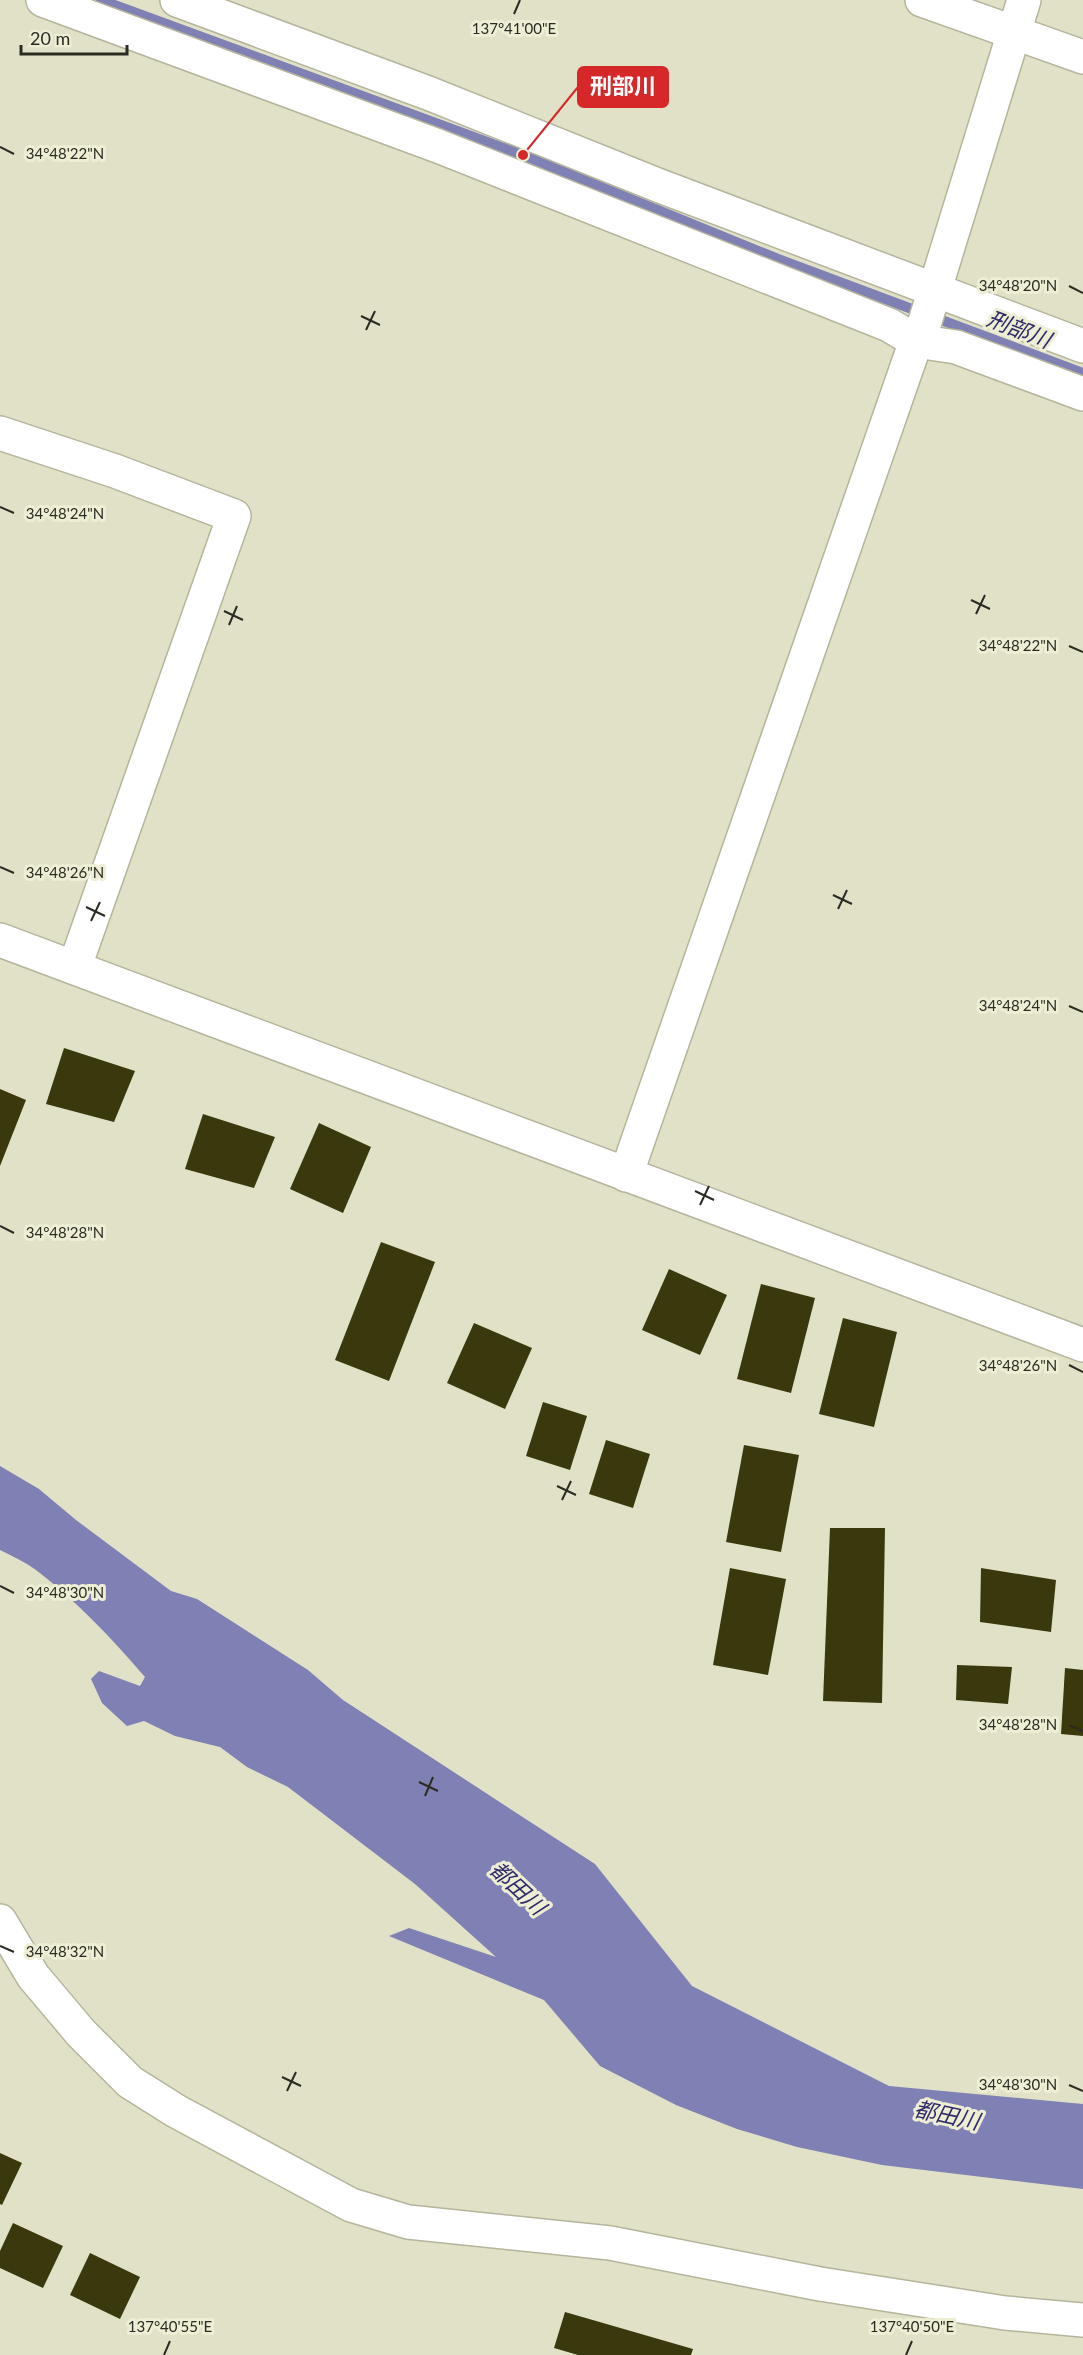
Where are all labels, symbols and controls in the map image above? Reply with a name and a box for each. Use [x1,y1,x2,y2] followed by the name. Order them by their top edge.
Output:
[21,18,128,56] scale bar
[472,19,556,37] text: 137°41'00"E
[30,27,70,49] text: 20 m
[578,67,668,107] callout: 刑部川
[590,72,656,99] text: 刑部川
[26,144,104,162] text: 34°48'22"N
[979,276,1057,294] text: 34°48'20"N
[984,304,1057,354] water label: 刑部川
[26,504,104,522] text: 34°48'24"N
[979,636,1057,654] text: 34°48'22"N
[26,863,104,881] text: 34°48'26"N
[979,996,1057,1014] text: 34°48'24"N
[26,1223,104,1241] text: 34°48'28"N
[979,1356,1057,1374] text: 34°48'26"N
[26,1583,104,1601] text: 34°48'30"N
[979,1715,1057,1733] text: 34°48'28"N
[485,1855,553,1921] water label: 都田川
[26,1942,104,1960] text: 34°48'32"N
[979,2075,1057,2093] text: 34°48'30"N
[912,2094,984,2135] water label: 都田川
[128,2317,212,2335] text: 137°40'55"E
[870,2317,954,2335] text: 137°40'50"E

